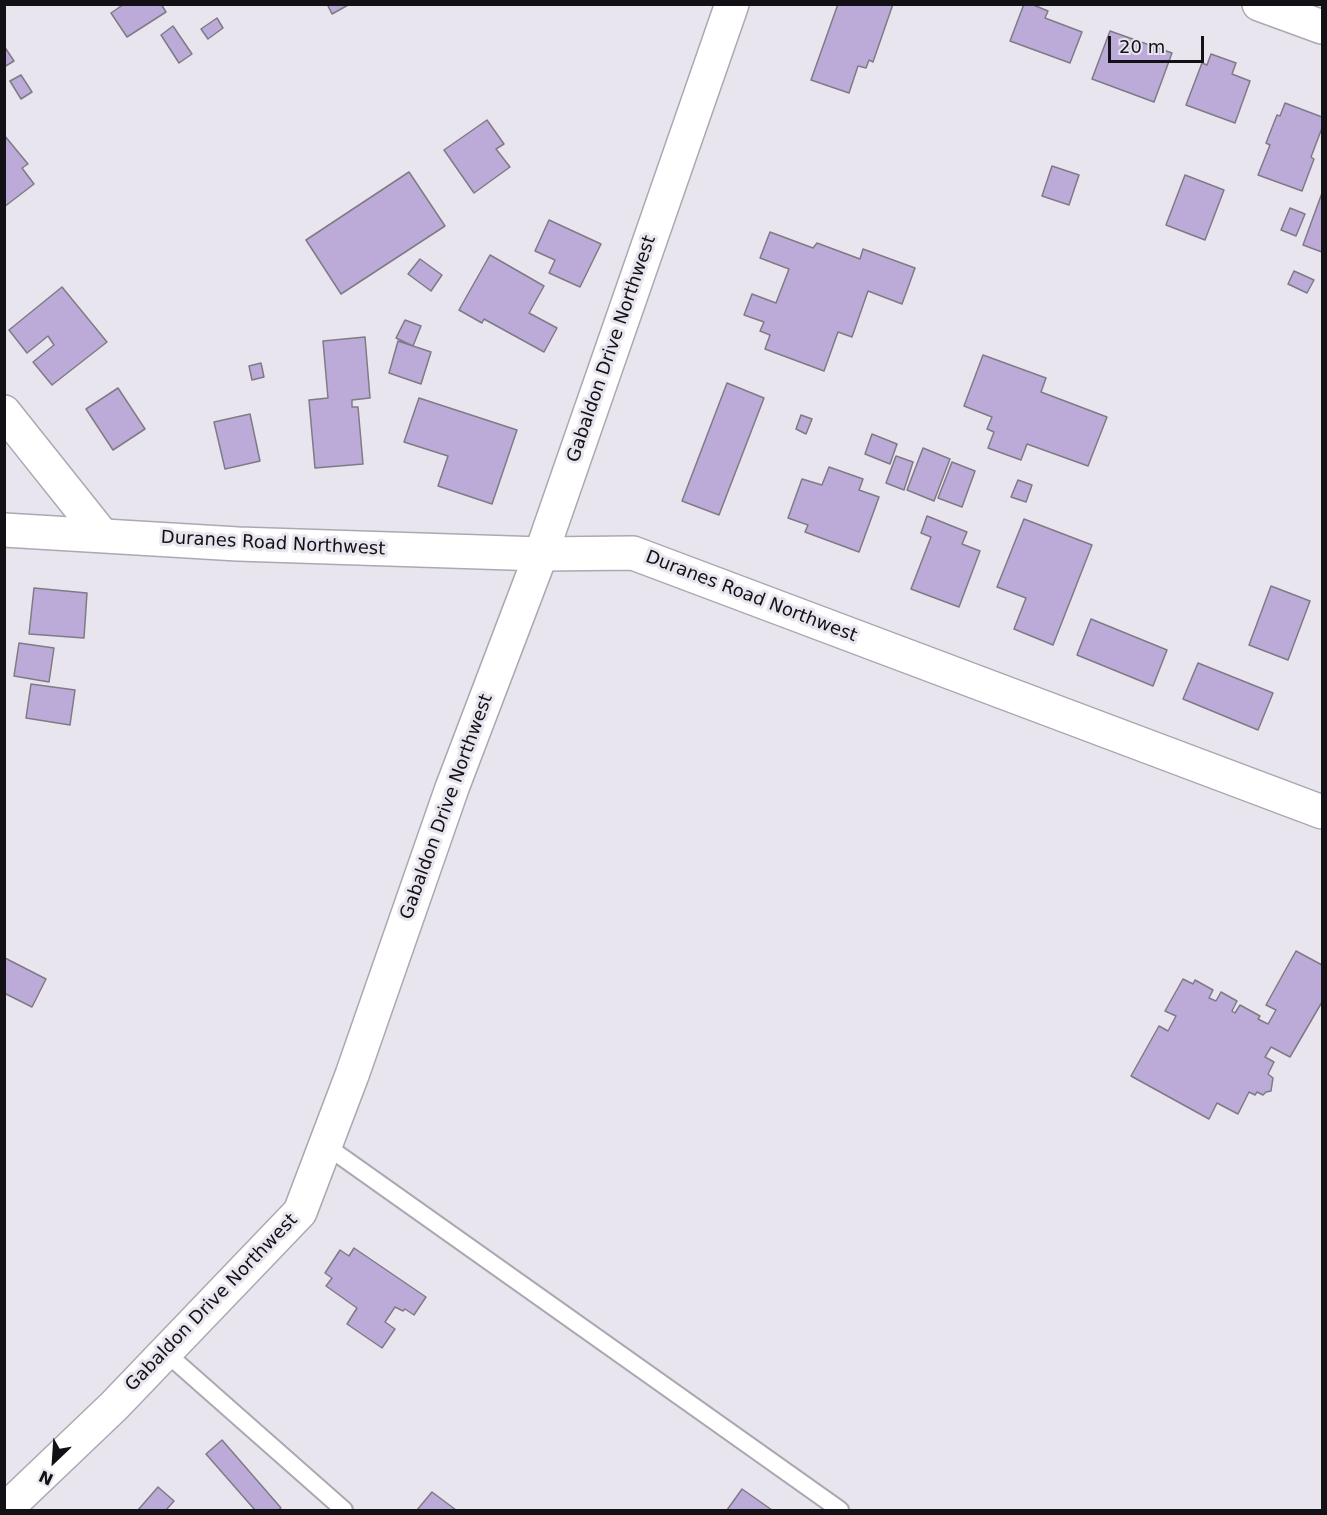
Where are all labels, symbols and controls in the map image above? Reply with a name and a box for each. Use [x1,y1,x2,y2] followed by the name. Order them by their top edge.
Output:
[1111,24,1207,62] scale bar
[1119,36,1165,57] text: 20 m
[563,233,661,465] street label: Gabaldon Drive Northwest
[160,527,386,561] street label: Duranes Road Northwest
[642,547,860,647] street label: Duranes Road Northwest
[396,691,498,923] street label: Gabaldon Drive Northwest
[121,1210,303,1396] street label: Gabaldon Drive Northwest
[24,1431,84,1491] north arrow
[36,1466,56,1489] text: N

